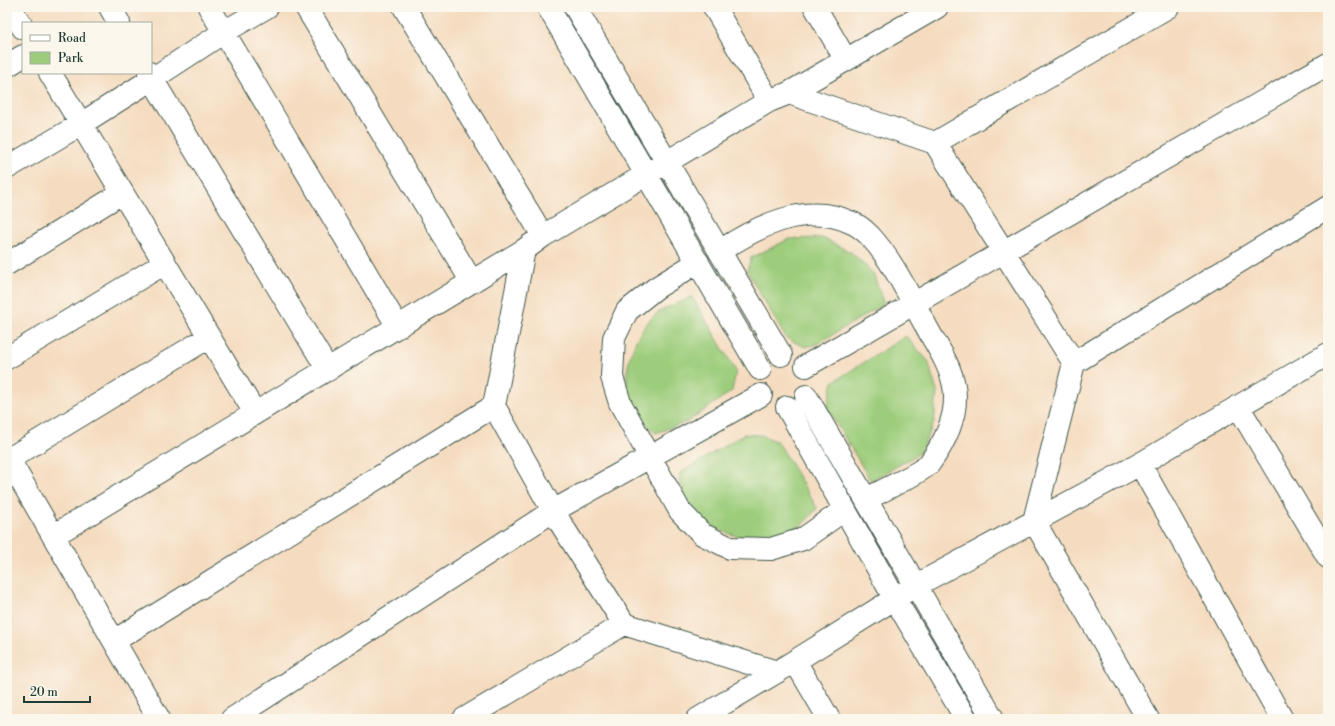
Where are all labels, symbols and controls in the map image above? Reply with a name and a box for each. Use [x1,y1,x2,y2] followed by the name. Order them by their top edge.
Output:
[22,22,152,74] legend
[58,31,86,46] text: Road
[58,51,84,66] text: Park
[24,678,90,704] scale bar
[30,685,58,700] text: 20 m

